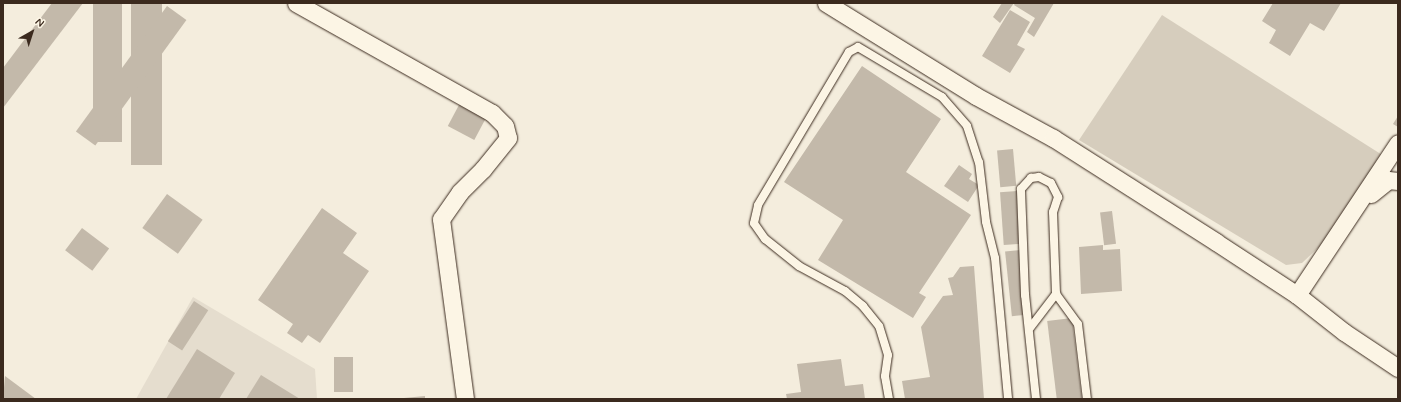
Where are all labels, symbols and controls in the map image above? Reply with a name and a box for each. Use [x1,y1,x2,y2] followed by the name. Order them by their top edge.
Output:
[12,12,52,52] north arrow
[32,15,47,30] text: N

